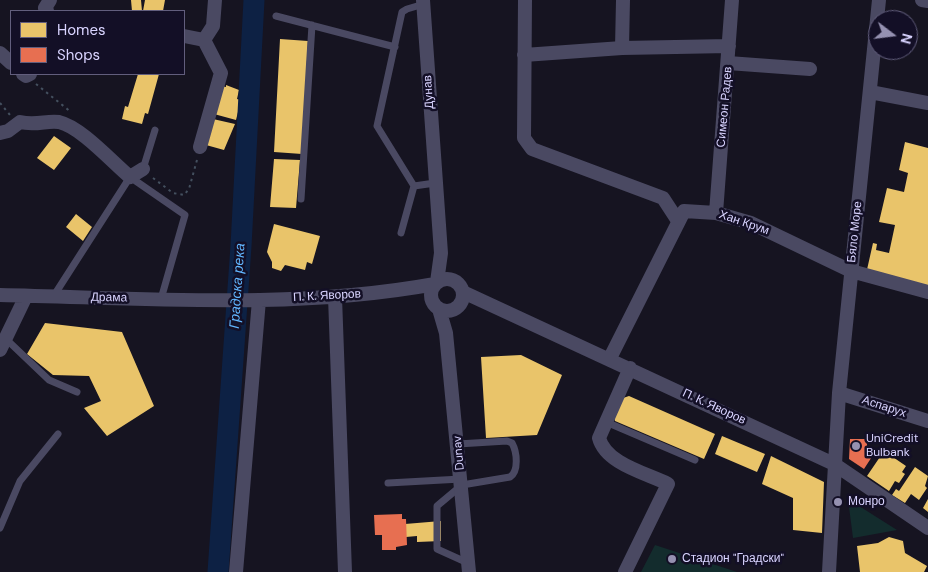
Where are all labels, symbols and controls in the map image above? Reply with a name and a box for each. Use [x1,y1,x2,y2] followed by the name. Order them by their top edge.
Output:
[10,10,185,75] legend
[868,10,918,60] north arrow
[57,20,106,40] text: Homes
[897,31,917,46] text: N
[57,45,100,65] text: Shops
[714,66,736,148] street label: Симеон Радев
[421,75,437,109] street label: Дунав
[845,201,865,263] street label: Бяло Море
[717,208,771,238] street label: Хан Крум
[227,243,249,329] water label: Градска река
[293,287,361,305] street label: П. К. Яворов
[91,290,127,306] street label: Драма
[680,386,748,428] street label: П. К. Яворов
[860,393,908,421] street label: Аспарух
[866,432,918,460] place label: UniCredit Bulbank
[450,435,468,471] street label: Dunav
[850,440,862,452] marker: UniCredit Bulbank
[848,495,885,509] place label: Монро
[832,496,844,508] marker: Монро
[682,552,784,566] place label: Стадион "Градски"
[666,553,678,565] marker: Стадион "Градски"

